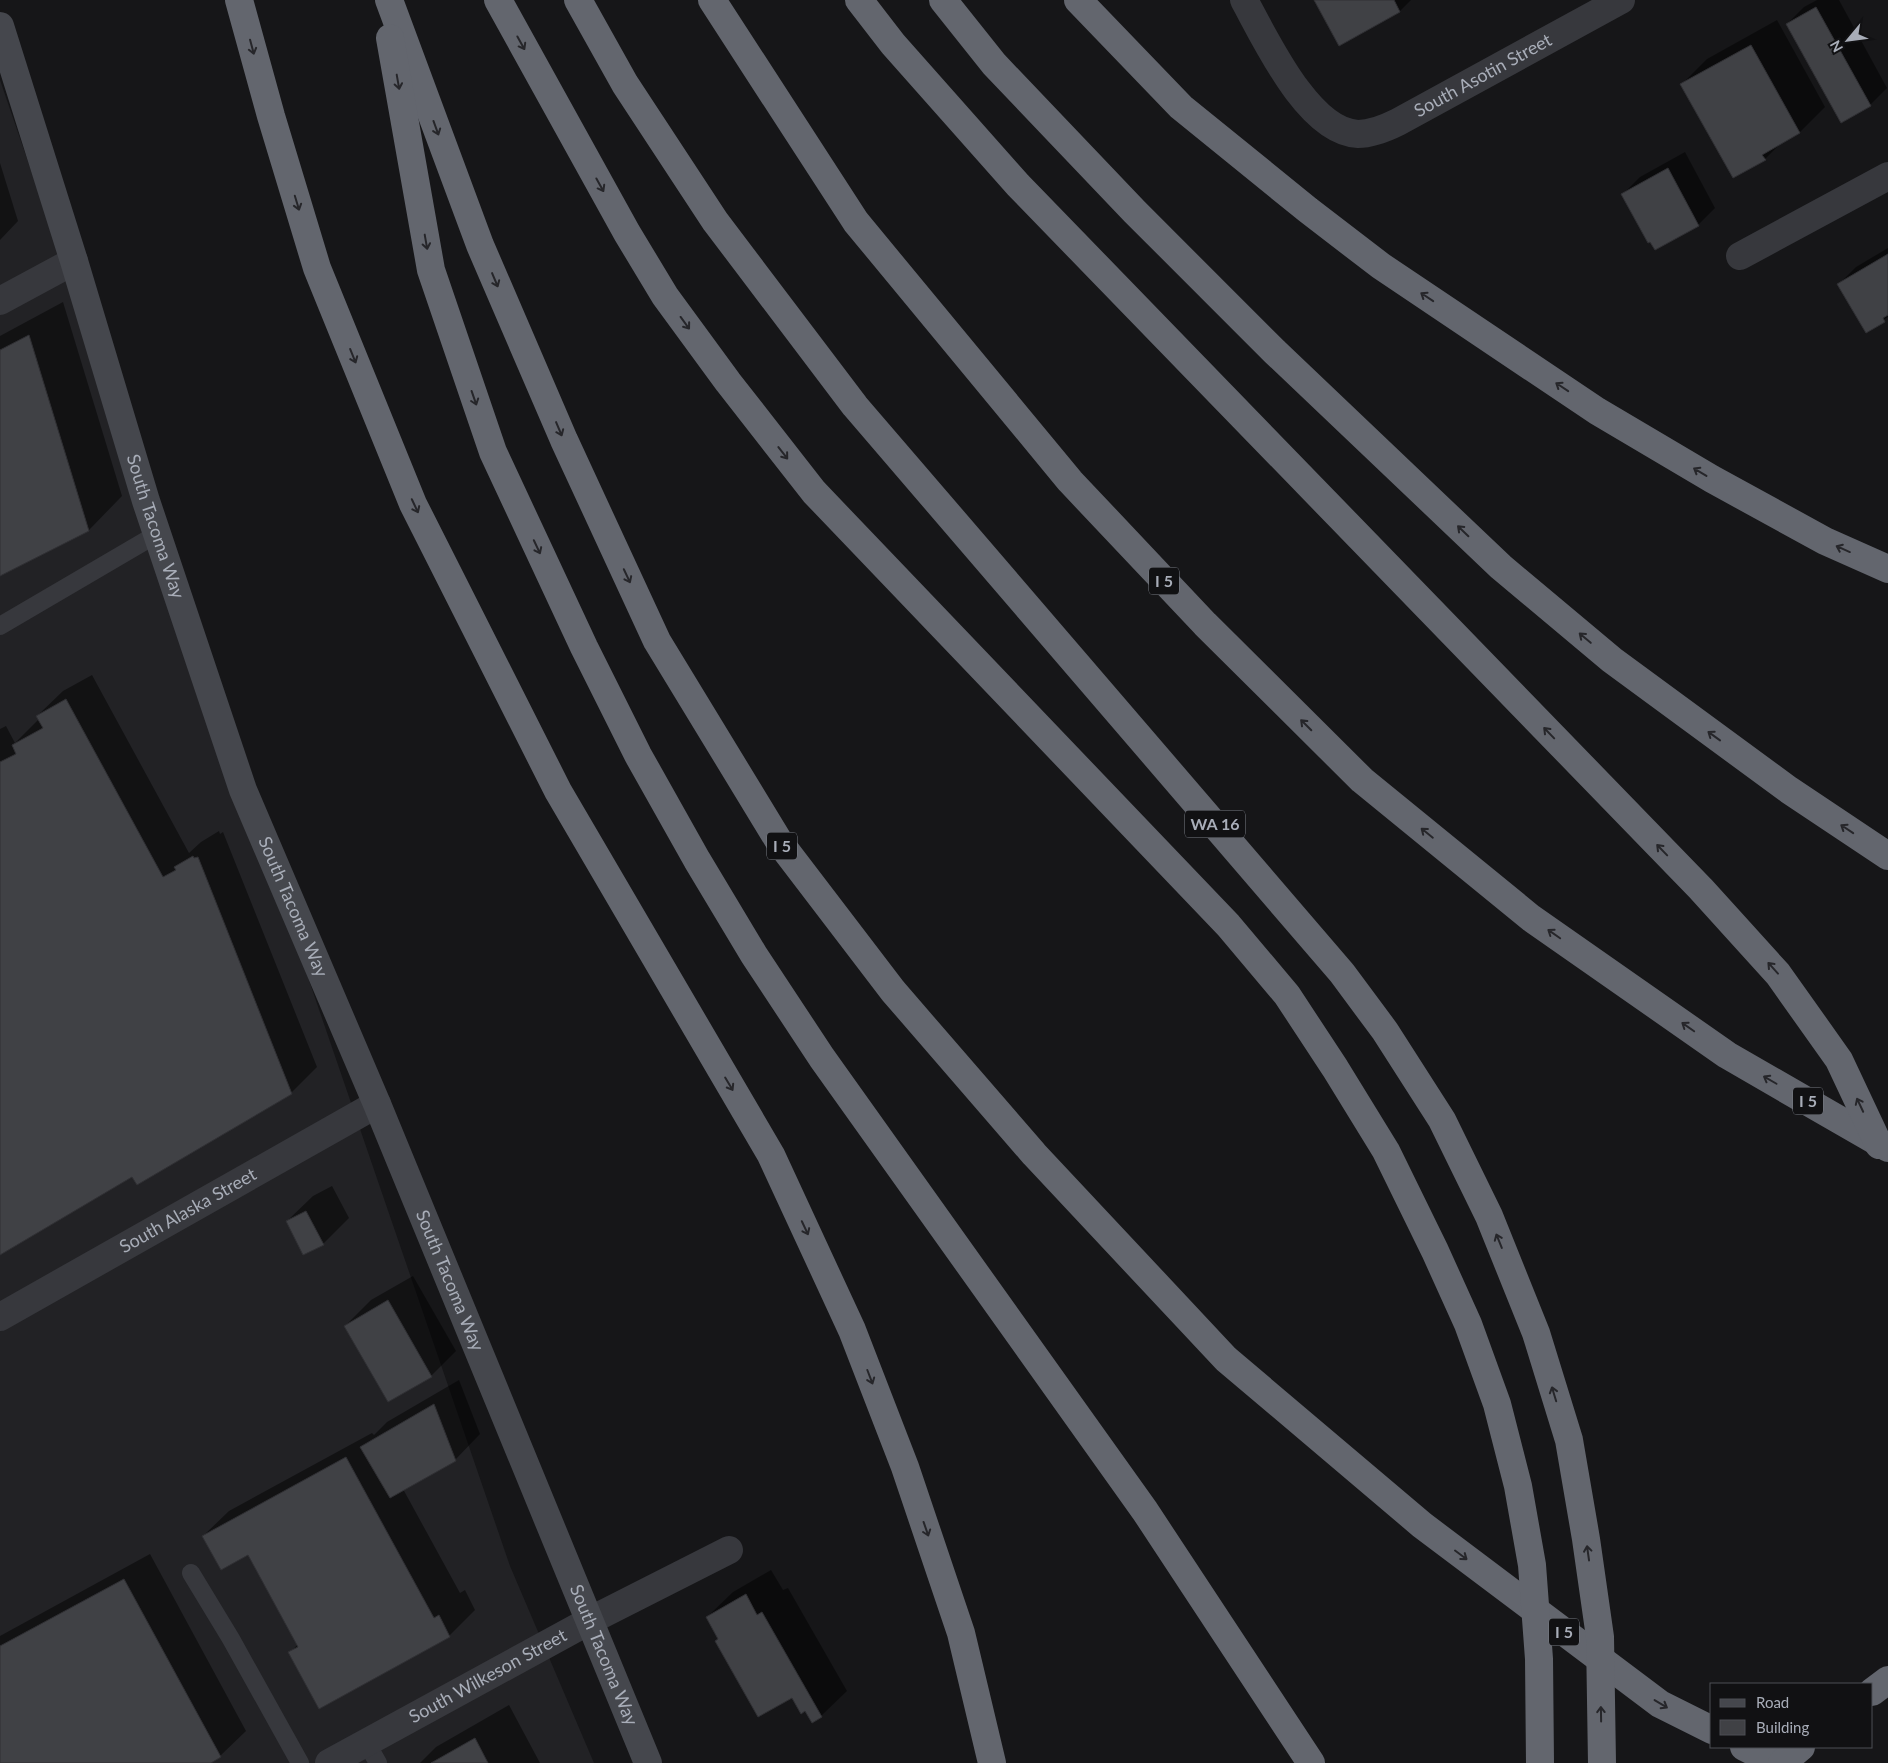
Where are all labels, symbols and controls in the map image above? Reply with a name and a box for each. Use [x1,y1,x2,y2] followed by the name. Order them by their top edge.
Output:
[1823,15,1873,65] north arrow
[1410,28,1556,121] street label: South Asotin Street
[517,35,527,49] one-way arrow
[1826,38,1846,55] text: N
[248,39,258,55] one-way arrow
[394,74,403,90] one-way arrow
[432,120,441,135] one-way arrow
[596,177,605,192] one-way arrow
[293,195,303,211] one-way arrow
[422,234,432,250] one-way arrow
[490,272,500,287] one-way arrow
[1420,292,1434,302] one-way arrow
[680,316,690,330] one-way arrow
[348,348,358,363] one-way arrow
[1555,382,1569,392] one-way arrow
[470,389,479,405] one-way arrow
[555,421,564,436] one-way arrow
[778,446,789,459] one-way arrow
[123,451,190,602] street label: South Tacoma Way
[1694,467,1708,477] one-way arrow
[410,498,420,513] one-way arrow
[1456,525,1469,537] one-way arrow
[533,539,542,554] one-way arrow
[1836,543,1851,553] one-way arrow
[623,568,632,583] one-way arrow
[1149,568,1179,594] road number: I 5
[1579,632,1592,643] one-way arrow
[1300,719,1313,731] one-way arrow
[1543,727,1555,739] one-way arrow
[1707,731,1721,741] one-way arrow
[1185,811,1245,838] road number: WA 16
[1841,824,1855,834] one-way arrow
[1421,828,1434,839] one-way arrow
[767,832,797,859] road number: I 5
[254,833,334,981] street label: South Tacoma Way
[1656,843,1668,856] one-way arrow
[1548,929,1562,939] one-way arrow
[1767,962,1779,975] one-way arrow
[1681,1022,1695,1032] one-way arrow
[1763,1074,1778,1084] one-way arrow
[725,1077,735,1091] one-way arrow
[1793,1088,1823,1114] road number: I 5
[1855,1098,1864,1113] one-way arrow
[115,1162,260,1257] street label: South Alaska Street
[412,1206,490,1355] street label: South Tacoma Way
[801,1220,810,1235] one-way arrow
[1494,1234,1503,1249] one-way arrow
[866,1369,876,1384] one-way arrow
[1549,1386,1559,1402] one-way arrow
[922,1521,931,1537] one-way arrow
[1583,1545,1593,1561] one-way arrow
[1454,1549,1467,1560] one-way arrow
[566,1581,644,1729] street label: South Tacoma Way
[1549,1618,1579,1645] road number: I 5
[405,1623,570,1727] street label: South Wilkeson Street
[1710,1683,1873,1748] legend
[1756,1693,1789,1711] text: Road
[1654,1700,1668,1710] one-way arrow
[1597,1707,1606,1723] one-way arrow
[1756,1718,1809,1736] text: Building

